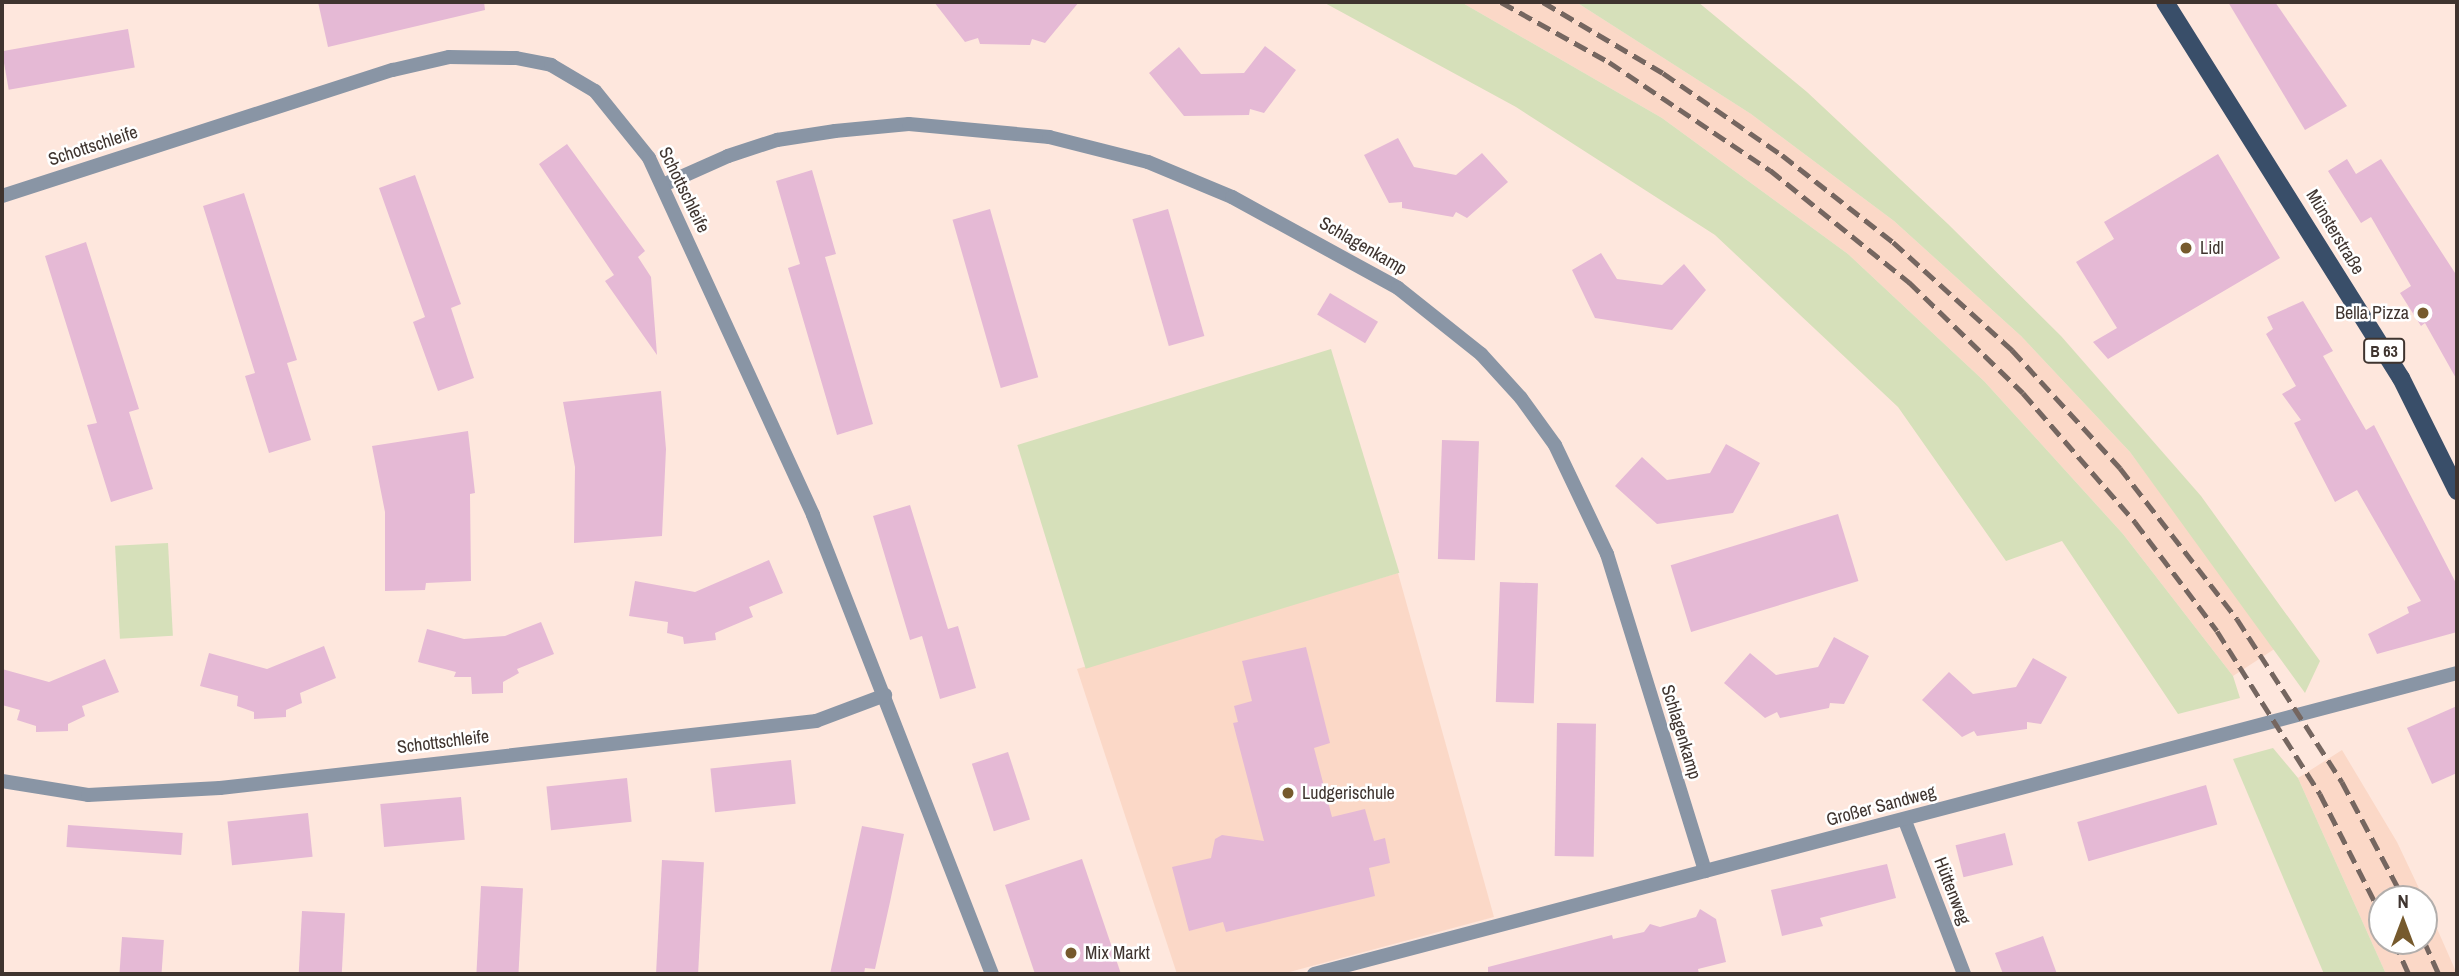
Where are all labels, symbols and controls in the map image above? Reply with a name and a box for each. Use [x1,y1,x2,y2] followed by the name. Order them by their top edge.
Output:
[46,121,140,171] street label: Schottschleife
[654,144,714,236] street label: Schottschleife
[2301,186,2369,278] street label: Münsterstraße
[1315,212,1411,280] street label: Schlagenkamp
[2200,237,2224,259] place label: Lidl
[2178,240,2194,256] marker: Lidl
[2335,302,2409,324] place label: Bella Pizza
[2415,305,2431,321] marker: Bella Pizza
[2363,338,2405,364] road number: B 63
[1656,682,1706,782] street label: Schlagenkamp
[396,726,490,758] street label: Schottschleife
[1824,781,1938,831] street label: Großer Sandweg
[1302,782,1395,804] place label: Ludgerischule
[1280,785,1296,801] marker: Ludgerischule
[1929,854,1975,928] street label: Hüttenweg
[2368,885,2438,955] north arrow
[2397,888,2409,914] text: N
[1085,942,1150,964] place label: Mix Markt
[1063,945,1079,961] marker: Mix Markt

